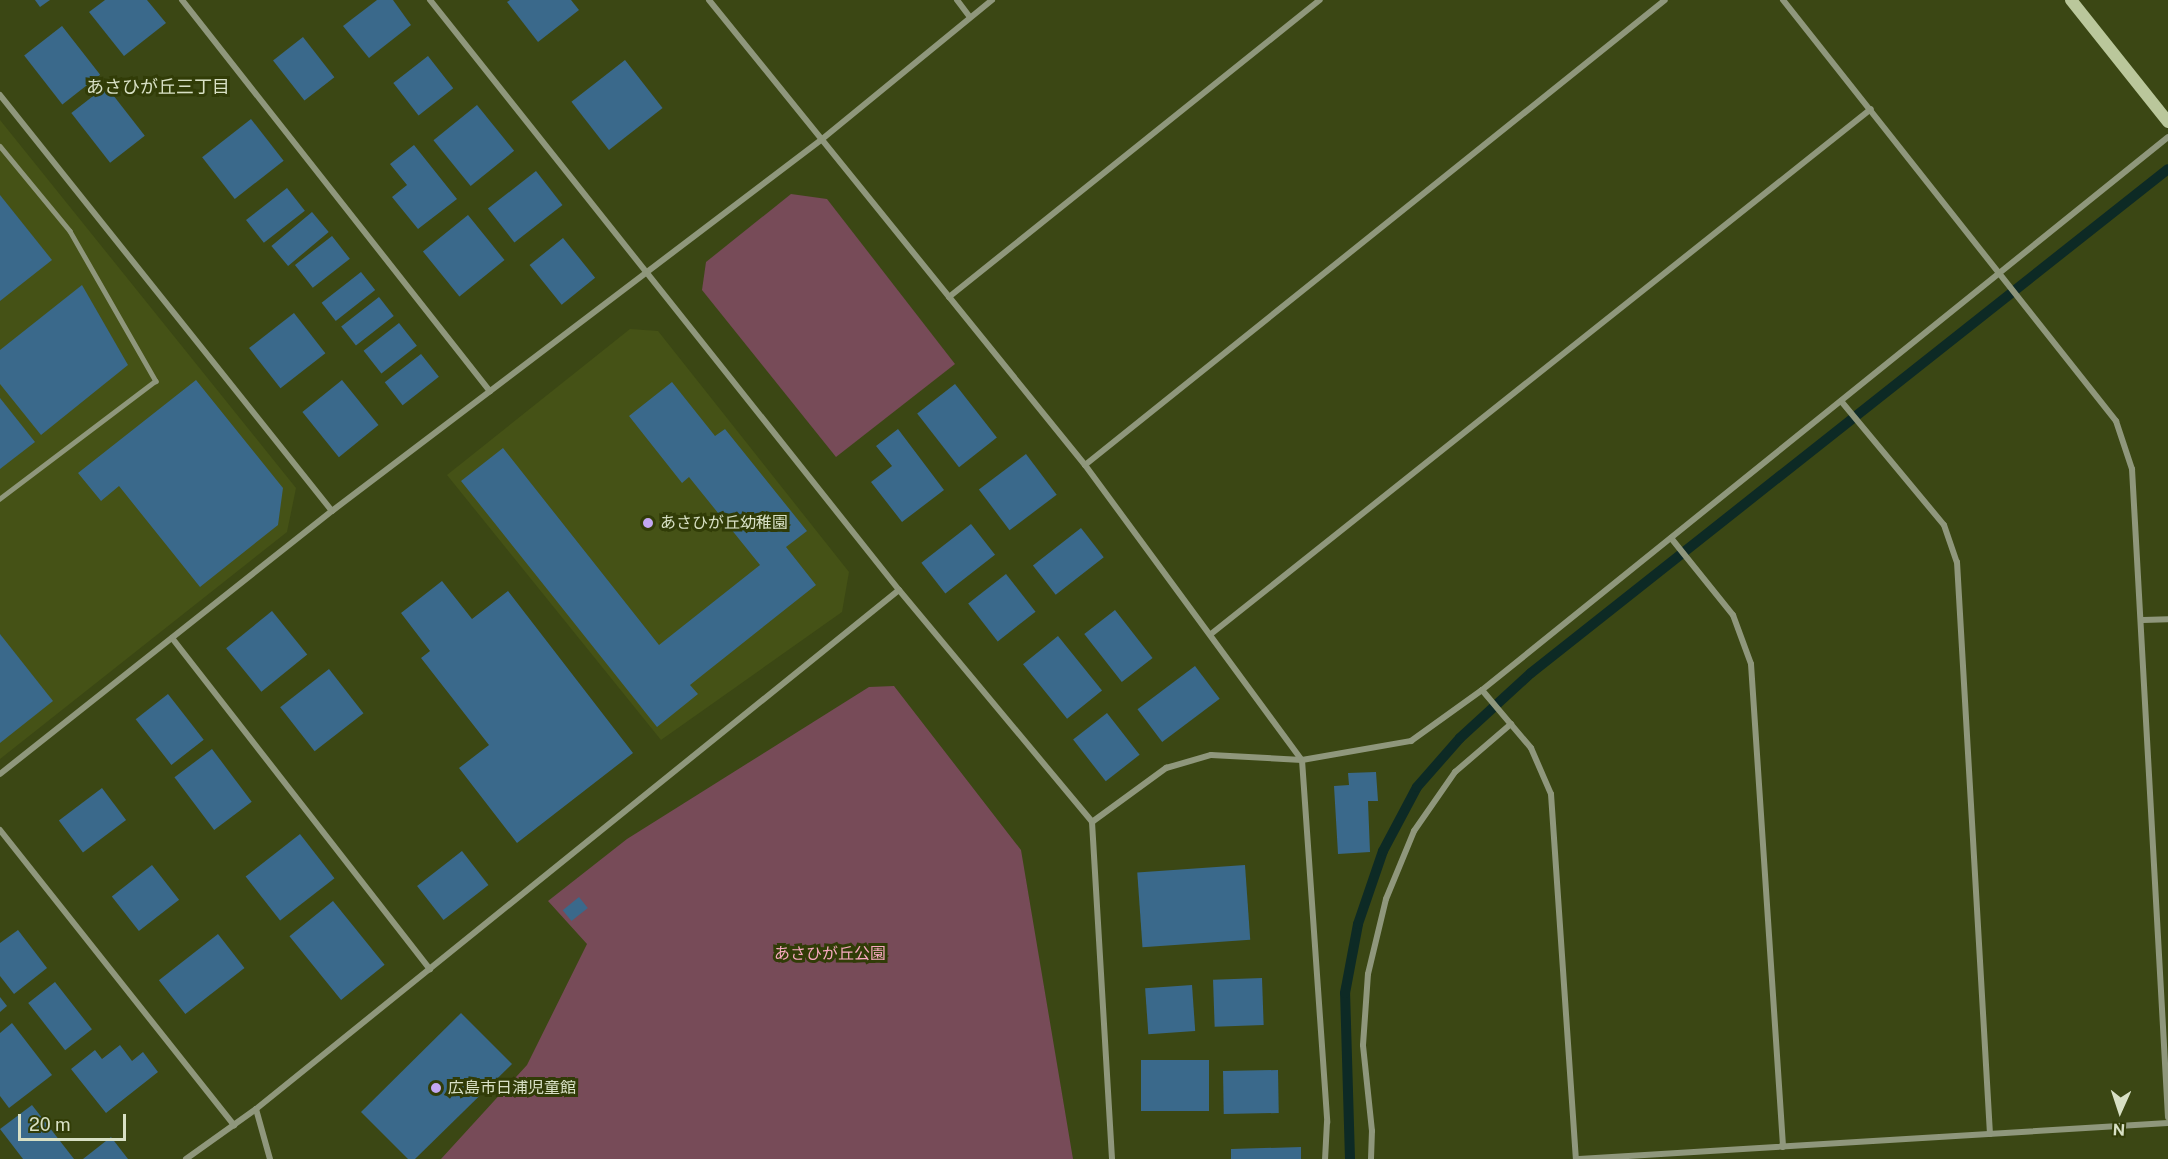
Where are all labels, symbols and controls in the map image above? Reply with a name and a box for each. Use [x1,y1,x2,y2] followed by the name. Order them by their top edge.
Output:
[86,76,230,98] district label: あさひが丘三丁目
[660,513,788,533] place label: あさひが丘幼稚園
[641,516,655,530] marker: あさひが丘幼稚園
[774,944,886,964] park label: あさひが丘公園
[448,1078,576,1098] place label: 広島市日浦児童館
[429,1081,443,1095] marker: 広島市日浦児童館
[2090,1081,2150,1141] north arrow
[21,1102,129,1140] scale bar
[29,1114,71,1135] text: 20 m
[2112,1120,2126,1139] text: N

